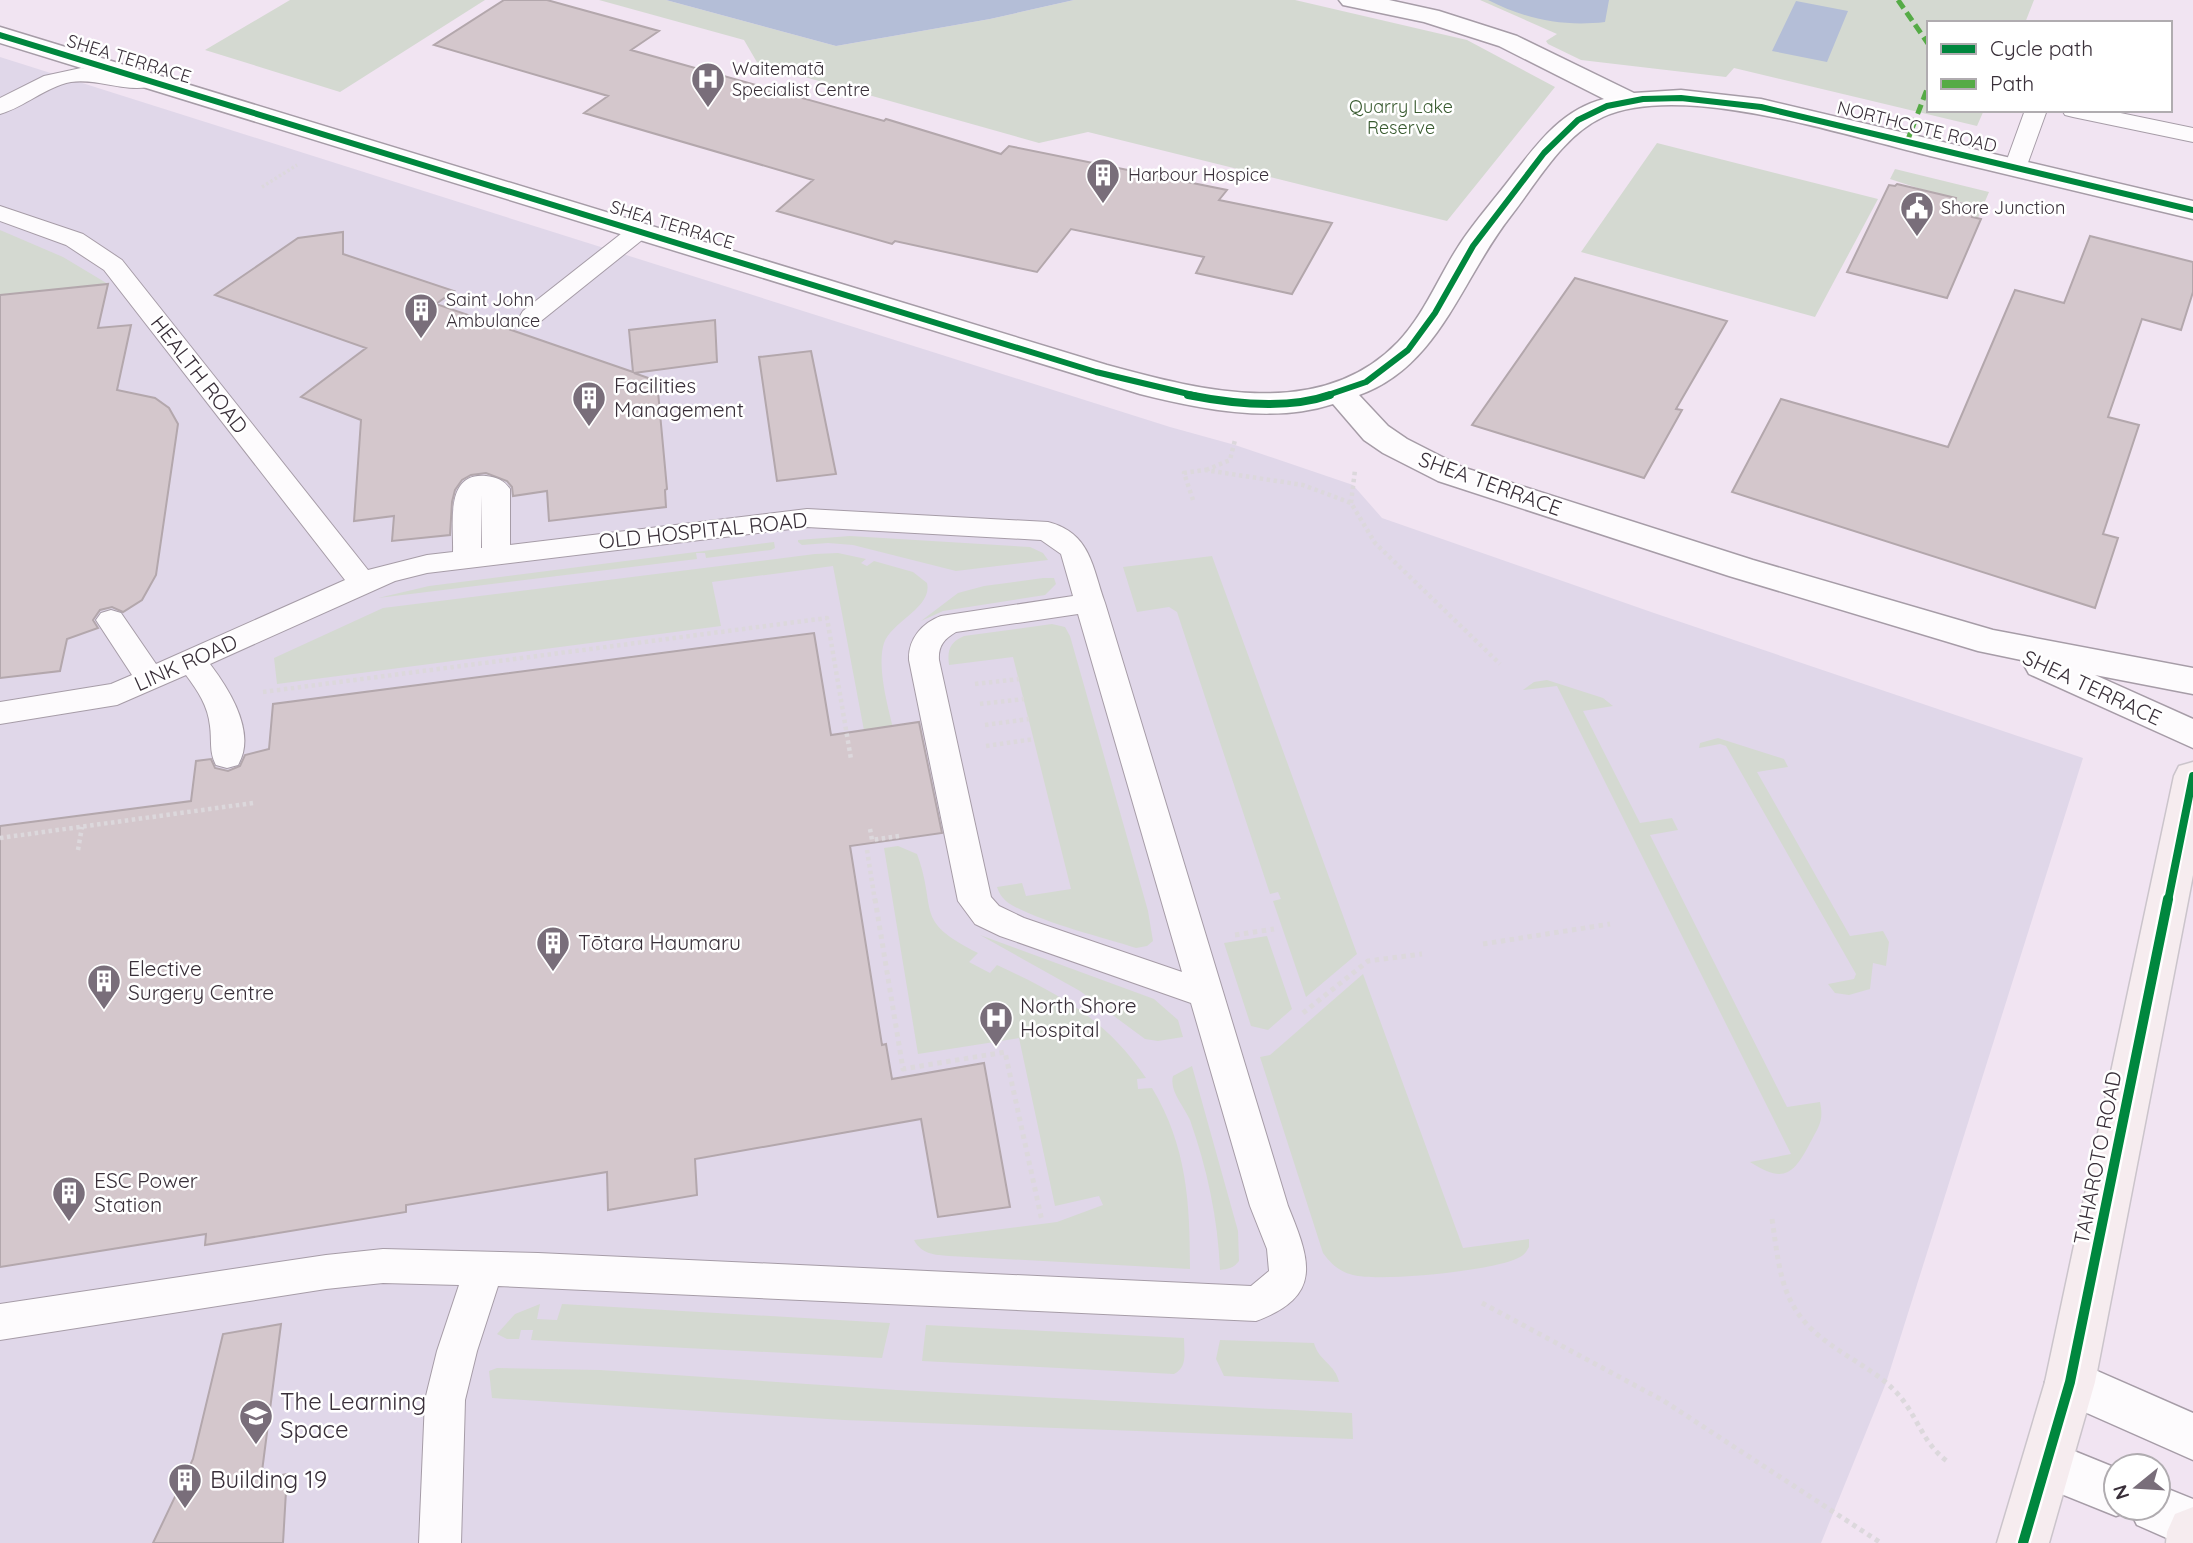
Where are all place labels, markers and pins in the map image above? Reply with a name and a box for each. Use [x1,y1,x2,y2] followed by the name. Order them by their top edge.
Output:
[732,57,870,101] place label: Waitematā Specialist Centre
[689,60,727,109] hospital icon: Waitematā Specialist Centre
[1084,156,1122,205] building icon: Harbour Hospice
[1128,163,1269,186] place label: Harbour Hospice
[1898,189,1936,238] public building icon: Shore Junction
[1941,196,2065,219] place label: Shore Junction
[446,288,540,332] place label: Saint John Ambulance
[402,291,440,340] building icon: Saint John Ambulance
[614,372,744,422] place label: Facilities Management
[570,379,608,428] building icon: Facilities Management
[534,924,572,973] building icon: Tōtara Haumaru
[578,929,741,955] place label: Tōtara Haumaru
[128,955,274,1005] place label: Elective Surgery Centre
[85,962,123,1011] building icon: Elective Surgery Centre
[1020,992,1137,1042] place label: North Shore Hospital
[977,999,1015,1048] hospital icon: North Shore Hospital
[94,1167,198,1217] place label: ESC Power Station
[50,1174,88,1223] building icon: ESC Power Station
[280,1386,426,1444] place label: The Learning Space
[237,1397,275,1446] school or university icon: The Learning Space
[166,1461,204,1510] building icon: Building 19
[210,1464,327,1494] place label: Building 19

